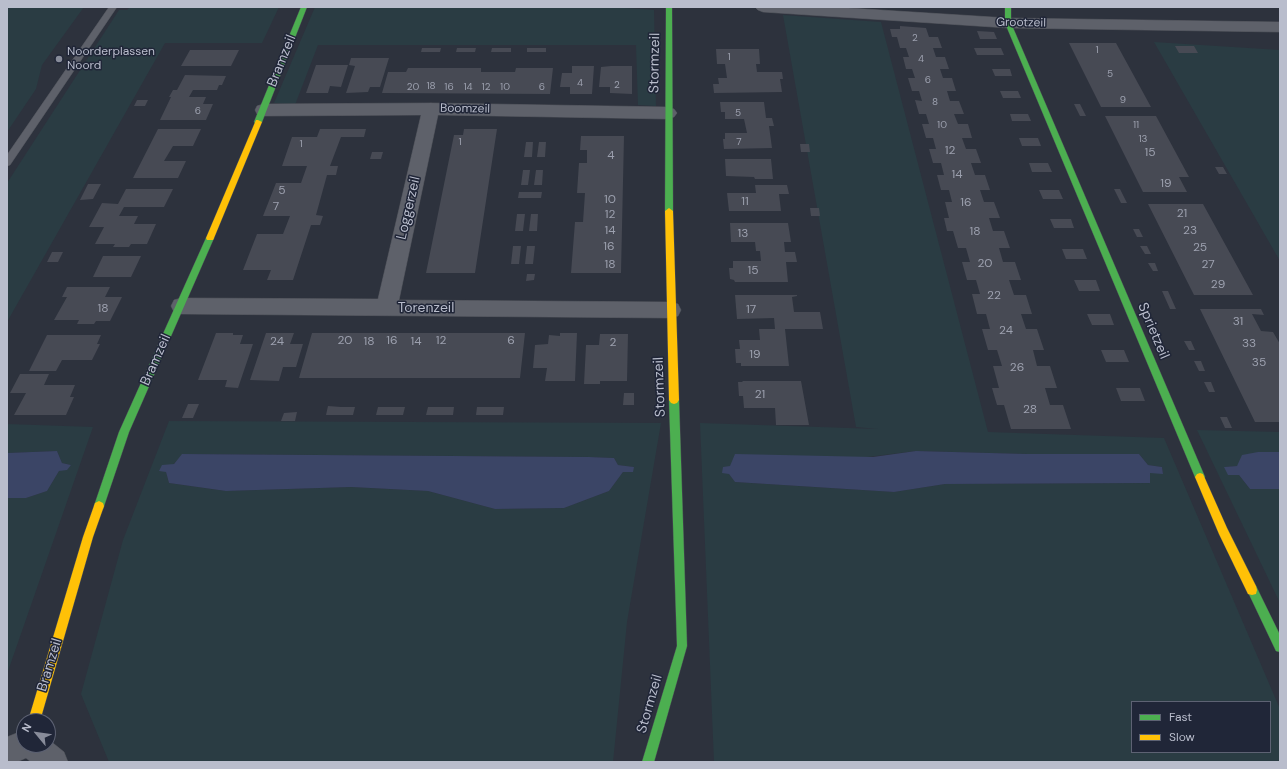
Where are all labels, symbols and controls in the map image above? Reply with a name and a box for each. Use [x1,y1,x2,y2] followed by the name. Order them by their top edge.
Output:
[996,15,1046,31] street label: Grootzeil
[912,32,918,44] house number: 2
[264,33,300,89] street label: Bramzeil
[646,33,664,93] street label: Stormzeil
[1095,44,1099,56] house number: 1
[67,45,155,73] place label: Noorderplassen Noord
[727,51,731,63] house number: 1
[918,53,924,65] house number: 4
[54,54,64,64] marker: Noorderplassen Noord
[1107,68,1113,80] house number: 5
[925,74,931,86] house number: 6
[577,77,583,89] house number: 4
[614,79,620,91] house number: 2
[426,80,436,92] house number: 18
[407,81,419,93] house number: 20
[444,81,454,93] house number: 16
[463,81,473,93] house number: 14
[482,81,490,93] house number: 12
[500,81,510,93] house number: 10
[539,81,545,93] house number: 6
[1120,94,1126,106] house number: 9
[932,96,938,108] house number: 8
[440,101,490,117] street label: Boomzeil
[195,105,201,117] house number: 6
[735,107,741,119] house number: 5
[937,119,947,131] house number: 10
[1133,119,1139,131] house number: 11
[1138,133,1148,145] house number: 13
[458,136,462,148] house number: 1
[736,136,742,148] house number: 7
[299,138,303,150] house number: 1
[945,144,955,158] house number: 12
[1144,146,1156,160] house number: 15
[607,149,615,163] house number: 4
[951,168,963,182] house number: 14
[394,175,424,241] street label: Loggerzeil
[1160,177,1172,191] house number: 19
[278,184,286,198] house number: 5
[604,193,616,207] house number: 10
[741,195,749,209] house number: 11
[960,196,972,210] house number: 16
[273,200,279,214] house number: 7
[1177,207,1187,221] house number: 21
[605,208,615,222] house number: 12
[604,224,616,238] house number: 14
[1183,224,1197,238] house number: 23
[969,225,981,239] house number: 18
[738,227,748,241] house number: 13
[603,240,615,254] house number: 16
[1193,241,1207,255] house number: 25
[978,257,992,271] house number: 20
[604,258,616,272] house number: 18
[1201,258,1215,272] house number: 27
[747,264,759,278] house number: 15
[1211,278,1225,292] house number: 29
[987,289,1001,303] house number: 22
[398,300,454,316] street label: Torenzeil
[1134,300,1172,362] street label: Sprietzeil
[97,302,109,316] house number: 18
[746,303,756,317] house number: 17
[1233,315,1243,329] house number: 31
[999,324,1013,338] house number: 24
[137,332,175,388] street label: Bramzeil
[338,334,352,348] house number: 20
[386,334,398,348] house number: 16
[436,334,446,348] house number: 12
[507,334,515,348] house number: 6
[270,335,284,349] house number: 24
[363,335,375,349] house number: 18
[410,335,422,349] house number: 14
[610,336,616,350] house number: 2
[1242,337,1256,351] house number: 33
[749,348,761,362] house number: 19
[1252,356,1266,370] house number: 35
[651,357,669,417] street label: Stormzeil
[1010,361,1024,375] house number: 26
[755,388,765,402] house number: 21
[1023,403,1037,417] house number: 28
[34,636,66,694] street label: Bramzeil
[634,673,666,735] street label: Stormzeil
[1131,701,1271,753] legend
[1169,709,1192,725] text: Fast
[16,713,56,753] north arrow
[18,721,34,735] text: N
[1169,729,1195,745] text: Slow

